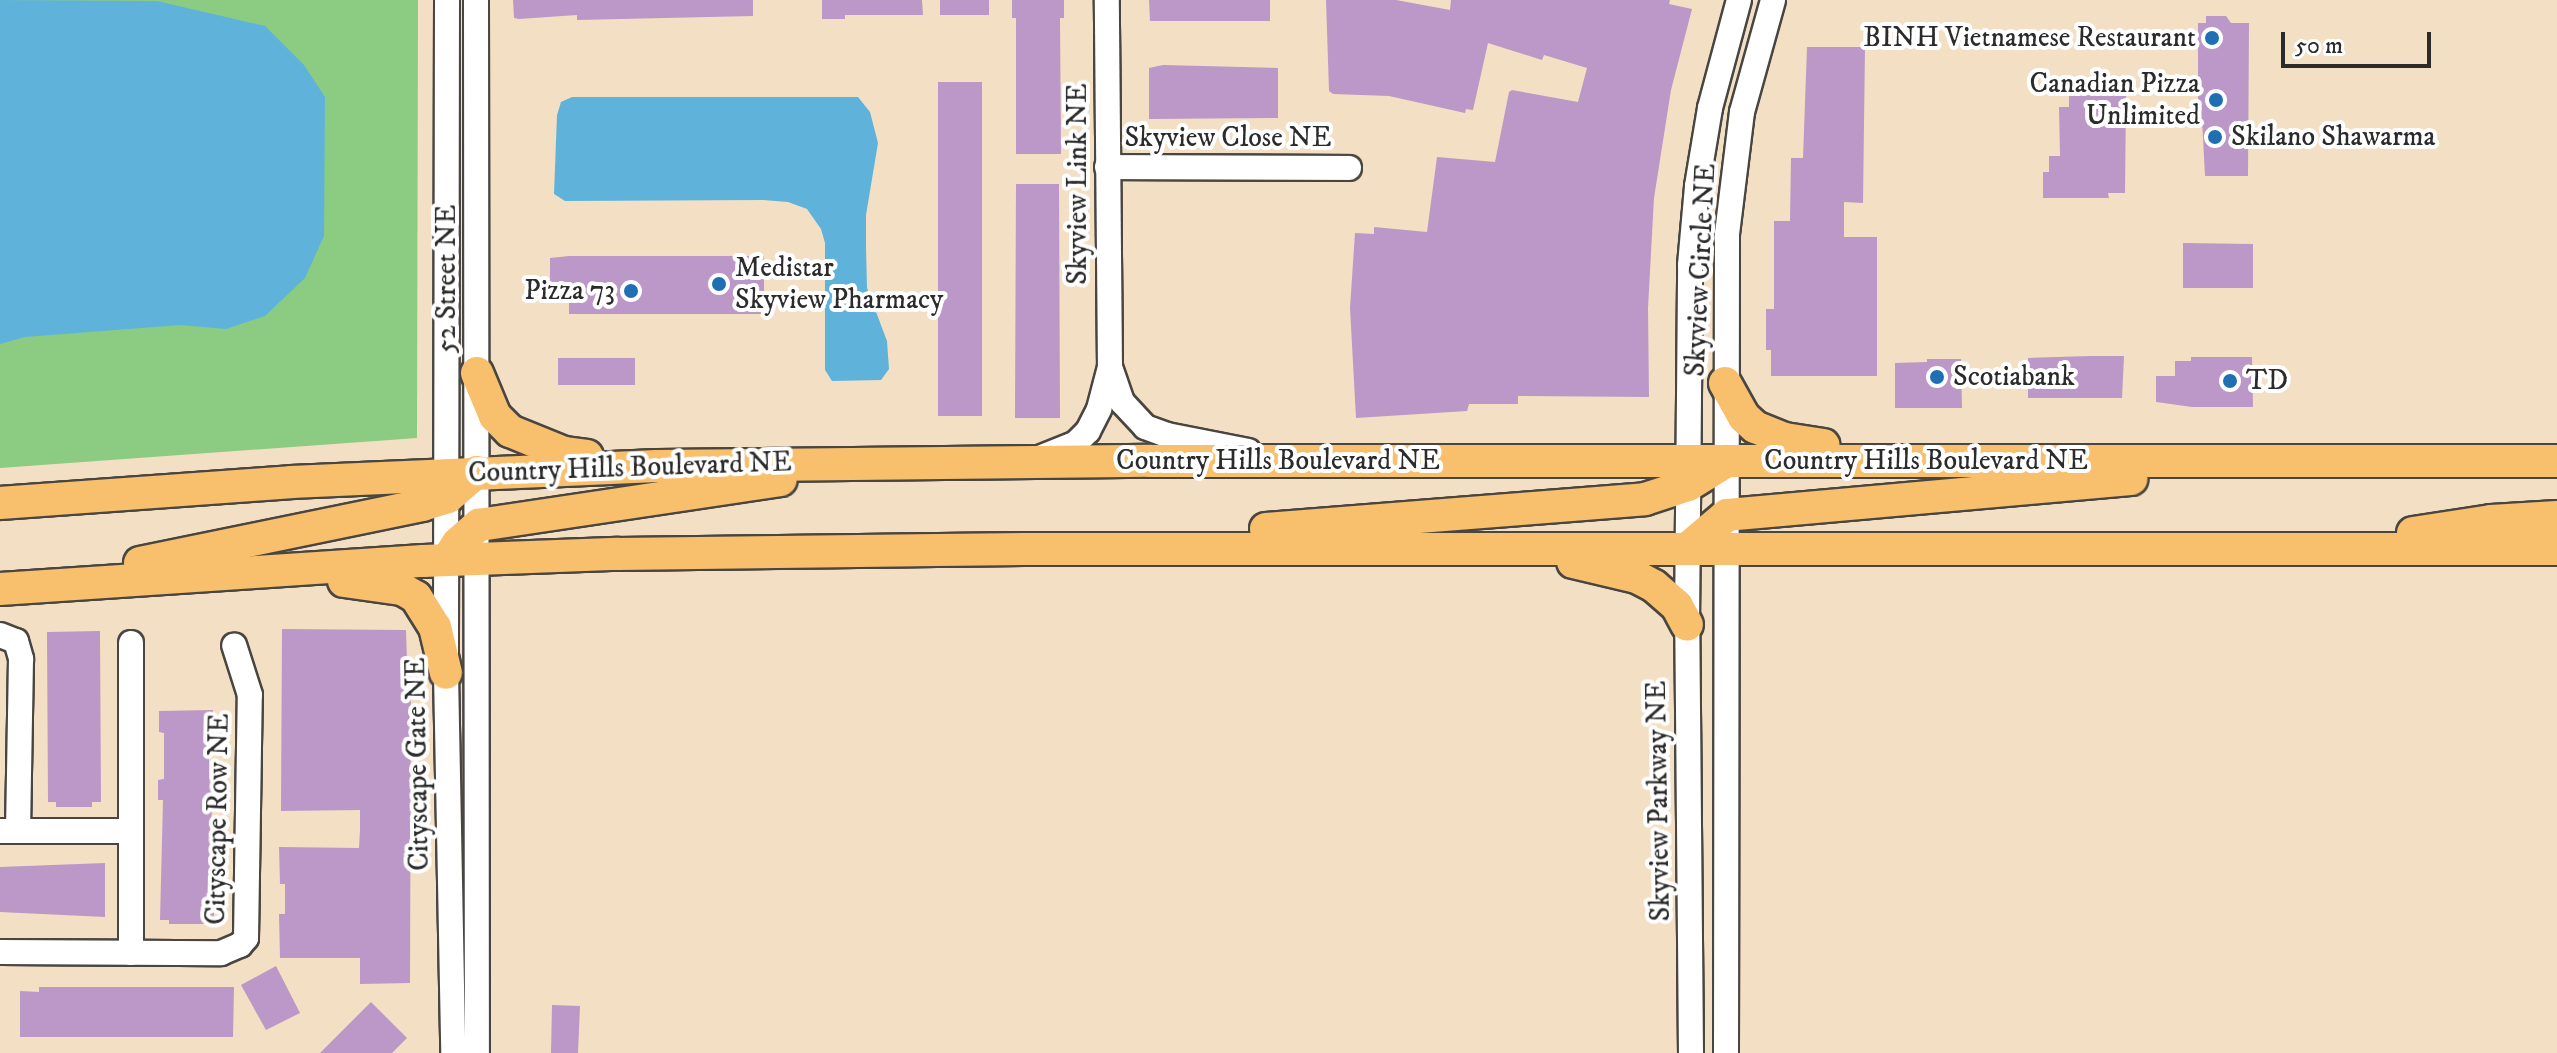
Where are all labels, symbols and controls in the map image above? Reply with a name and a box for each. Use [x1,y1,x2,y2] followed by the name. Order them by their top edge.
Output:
[2285,16,2435,66] scale bar
[1863,21,2196,55] place label: BINH Vietnamese Restaurant
[2203,29,2221,47] marker: BINH Vietnamese Restaurant
[2295,31,2343,61] text: 50 m
[2030,67,2200,133] place label: Canadian Pizza Unlimited
[1061,83,1095,285] street label: Skyview Link NE
[2207,91,2225,109] marker: Canadian Pizza Unlimited
[2231,120,2436,154] place label: Skilano Shawarma
[1124,121,1332,155] street label: Skyview Close NE
[2206,128,2224,146] marker: Skilano Shawarma
[1679,162,1723,378] street label: Skyview Circle NE
[430,205,464,353] street label: 52 Street NE
[735,251,943,317] place label: Medistar Skyview Pharmacy
[524,274,615,308] place label: Pizza 73
[710,275,728,293] marker: Medistar Skyview Pharmacy
[622,282,640,300] marker: Pizza 73
[1953,360,2075,394] place label: Scotiabank
[2246,364,2288,398] place label: TD
[1928,368,1946,386] marker: Scotiabank
[2221,372,2239,390] marker: TD
[1116,444,1440,478] street label: Country Hills Boulevard NE
[1764,444,2088,478] street label: Country Hills Boulevard NE
[468,446,792,490] street label: Country Hills Boulevard NE
[399,657,437,871] street label: Cityscape Gate NE
[1640,680,1678,922] street label: Skyview Parkway NE
[199,713,237,925] street label: Cityscape Row NE

